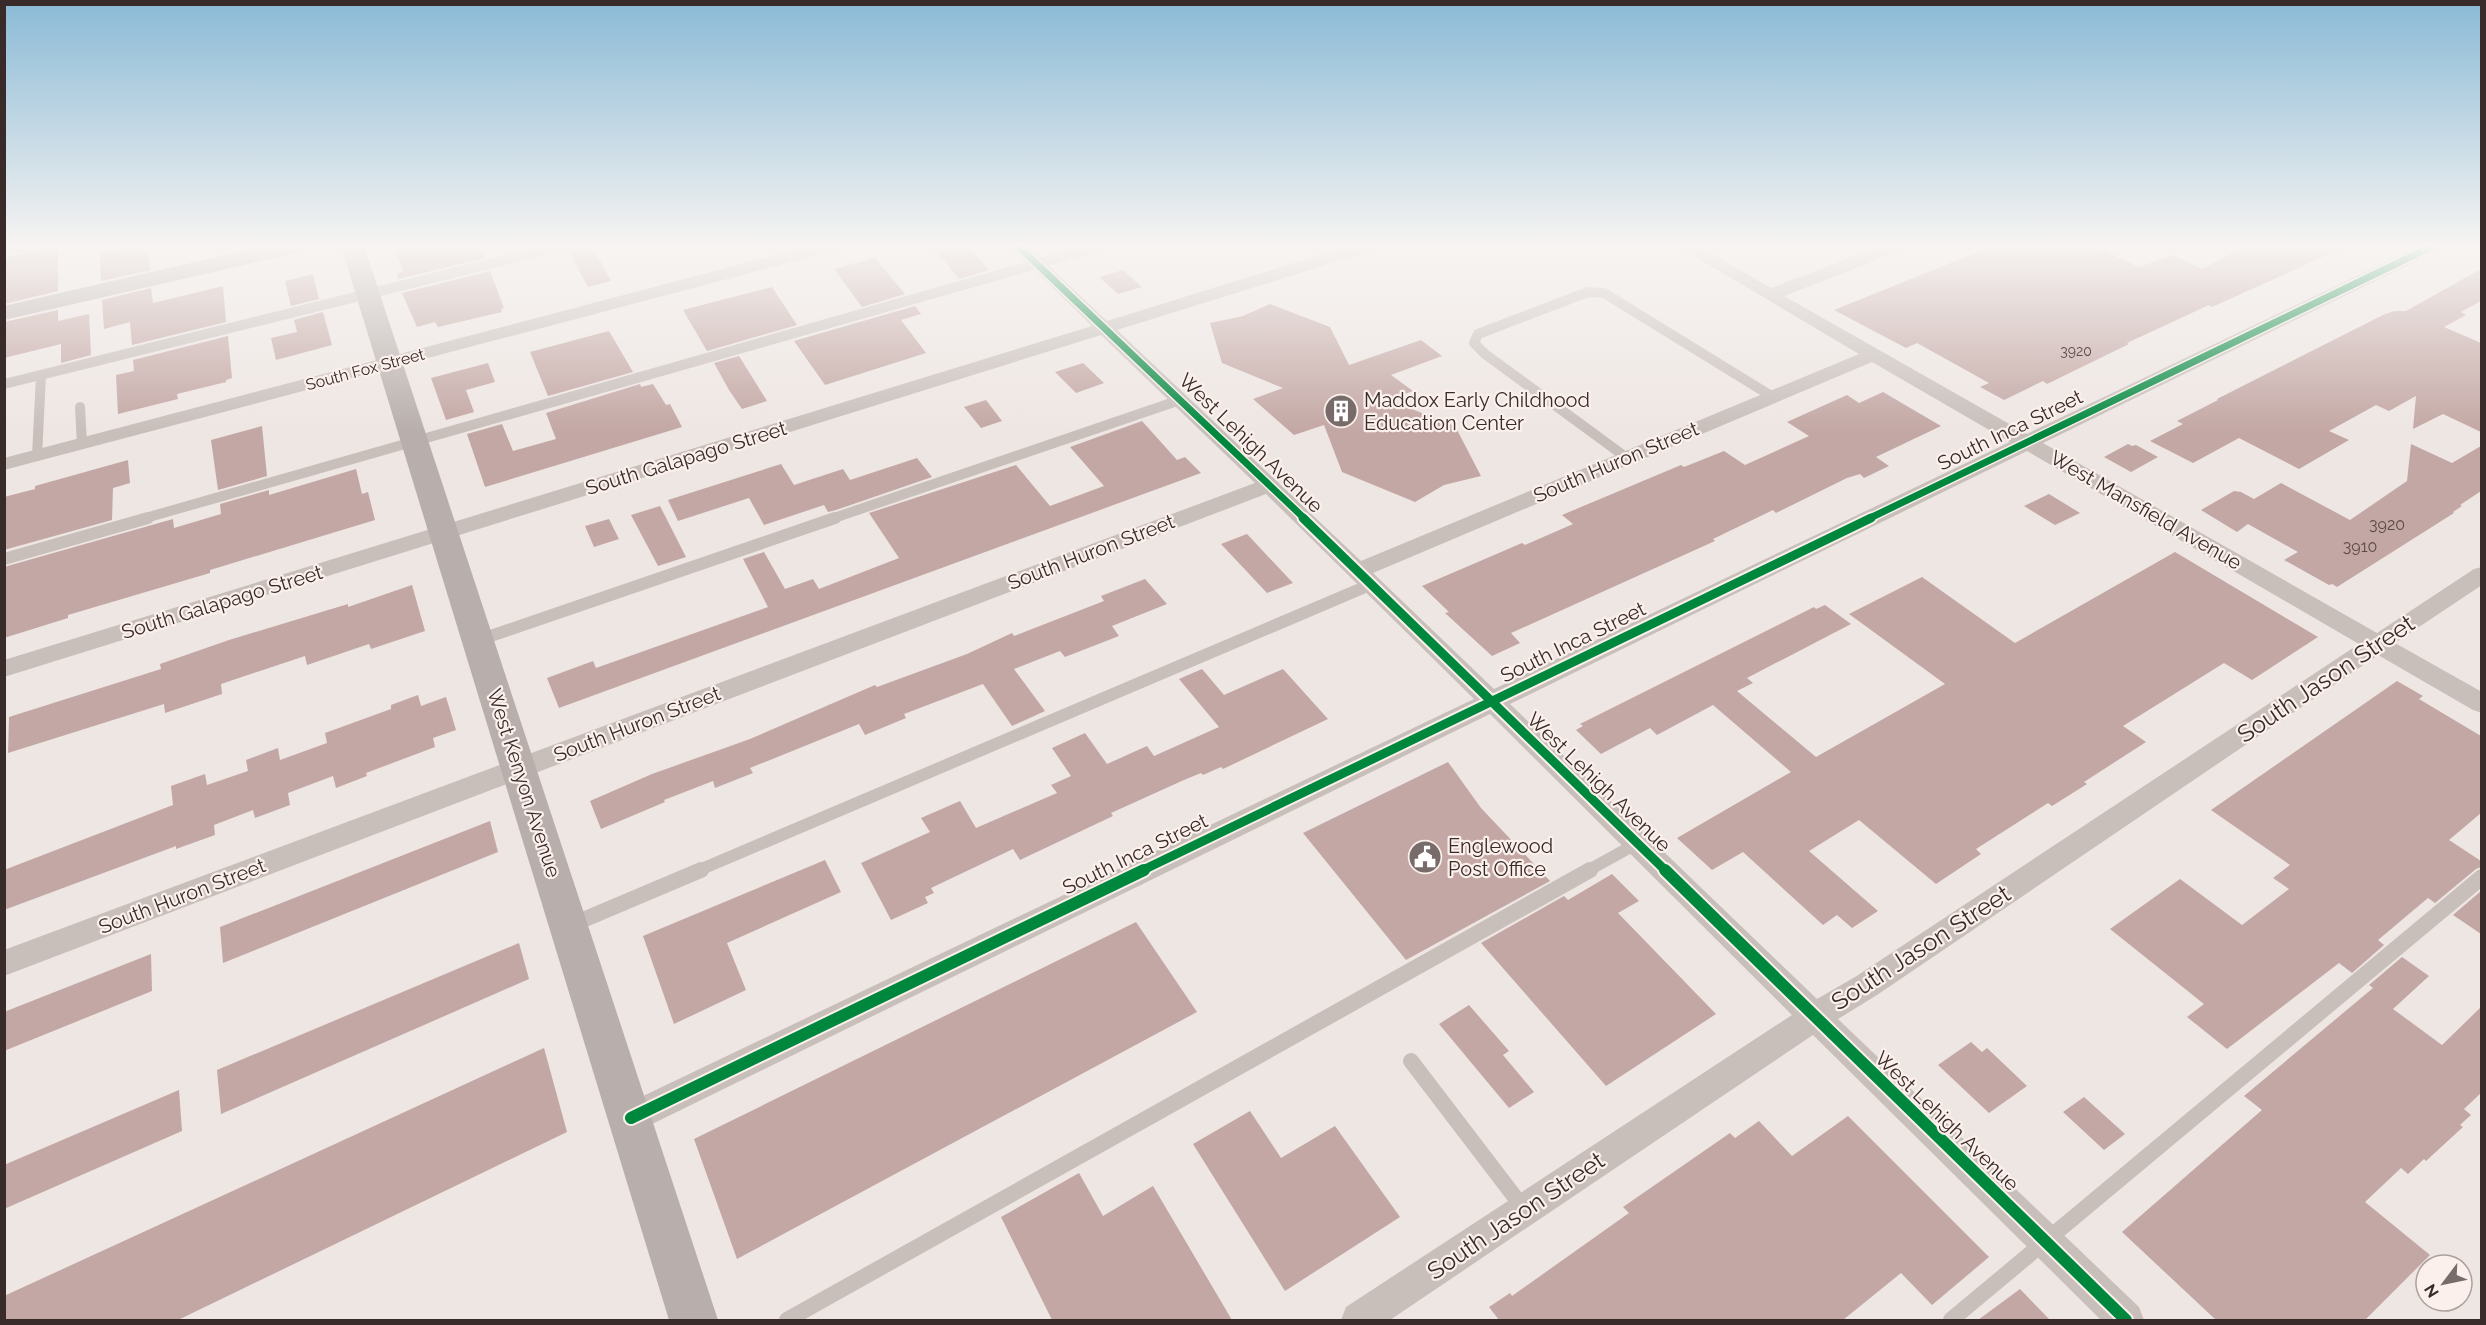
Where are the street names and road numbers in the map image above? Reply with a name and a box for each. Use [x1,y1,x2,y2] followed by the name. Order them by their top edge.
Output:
[304,344,427,394] street label: South Fox Street
[1174,368,1328,518] street label: West Lehigh Avenue
[1934,384,2087,476] street label: South Inca Street
[583,416,790,500] street label: South Galapago Street
[1530,416,1702,508] street label: South Huron Street
[2046,445,2246,575] street label: West Mansfield Avenue
[1004,509,1178,595] street label: South Huron Street
[119,560,326,644] street label: South Galapago Street
[1497,596,1650,688] street label: South Inca Street
[2232,609,2420,749] street label: South Jason Street
[550,681,724,767] street label: South Huron Street
[482,686,566,881] street label: West Kenyon Avenue
[1522,707,1676,857] street label: West Lehigh Avenue
[1059,808,1212,900] street label: South Inca Street
[95,853,269,939] street label: South Huron Street
[1826,879,2016,1016] street label: South Jason Street
[1870,1046,2024,1196] street label: West Lehigh Avenue
[1422,1146,1610,1286] street label: South Jason Street

